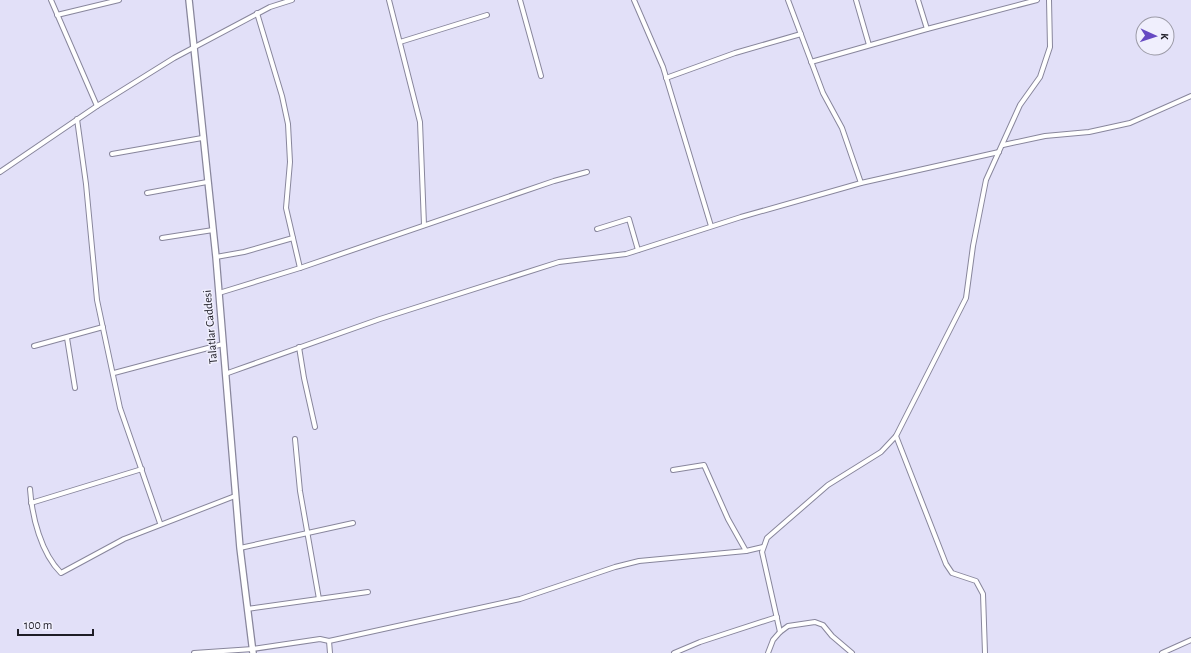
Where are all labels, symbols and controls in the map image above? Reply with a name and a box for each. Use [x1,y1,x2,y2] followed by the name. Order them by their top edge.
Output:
[1135,16,1175,56] north arrow
[1159,33,1170,41] text: K
[201,289,219,365] street label: Talatlar Caddesi
[18,611,93,637] scale bar
[24,619,52,631] text: 100 m

